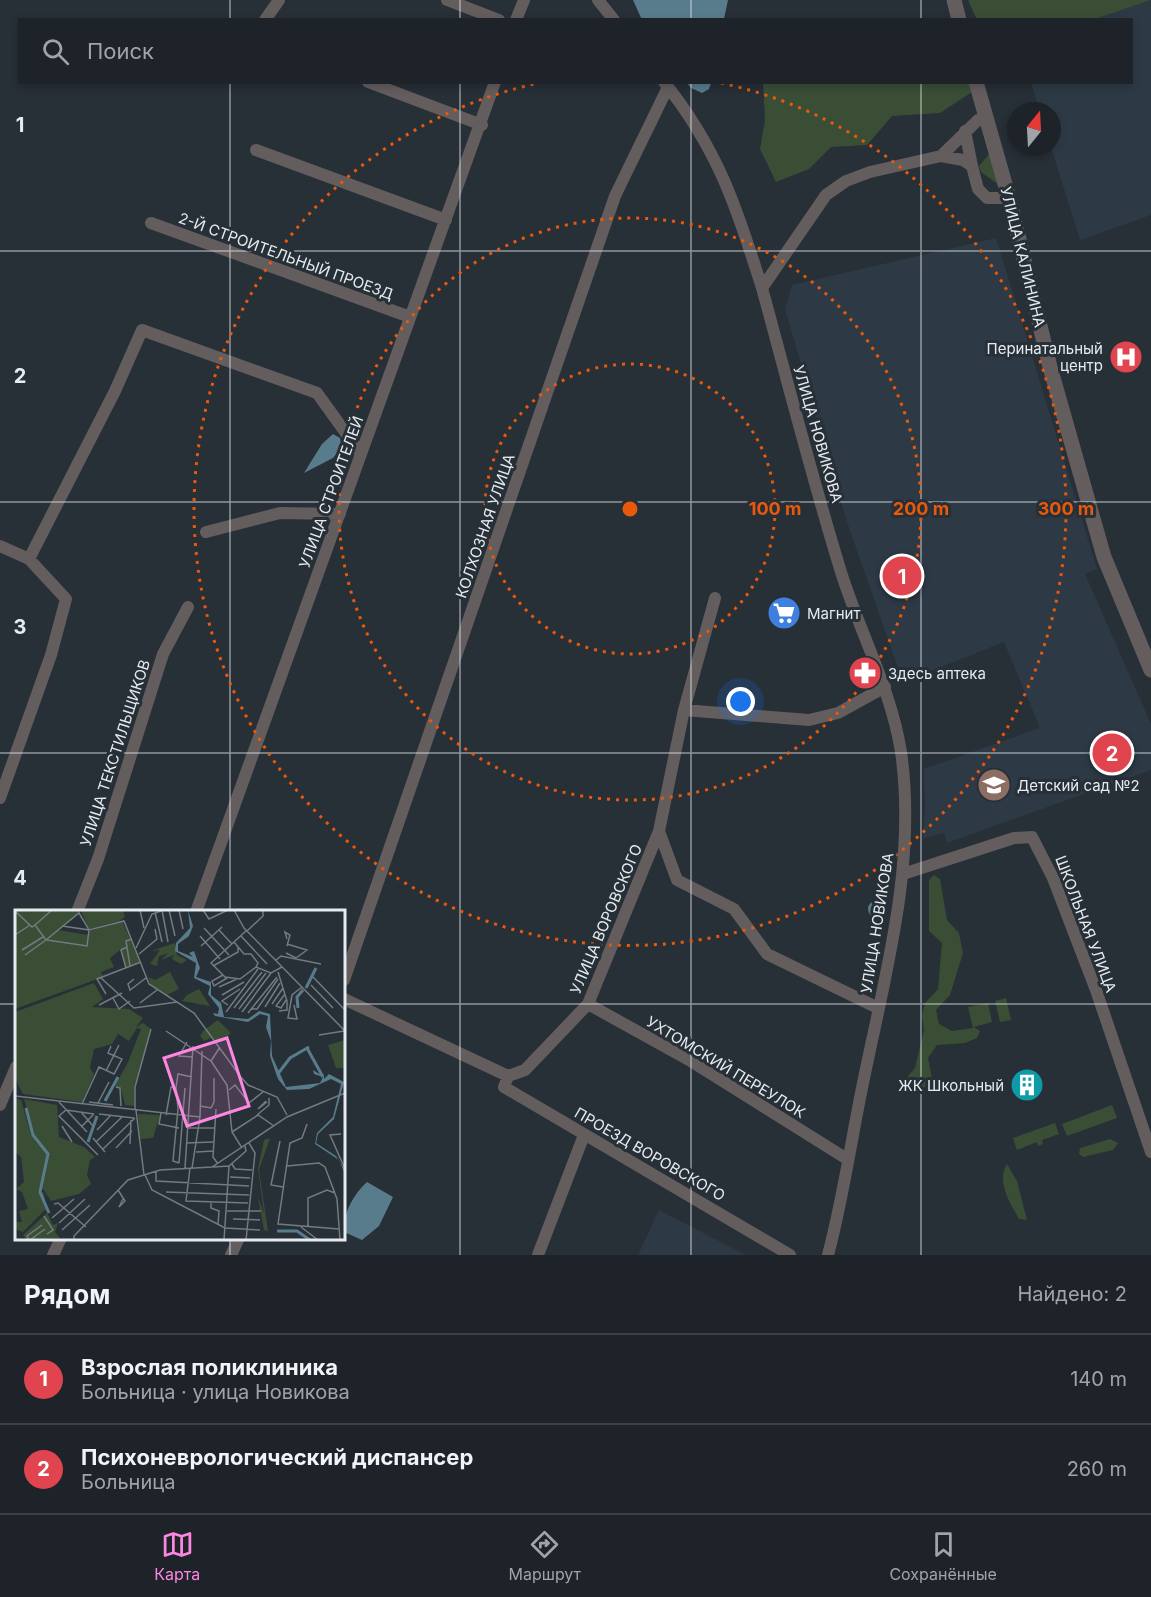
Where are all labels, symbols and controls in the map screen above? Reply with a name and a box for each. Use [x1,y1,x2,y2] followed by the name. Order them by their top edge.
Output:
[18,18,1133,84] search box
[39,35,72,68] icon: search
[87,38,154,64] text: Поиск
[1007,102,1061,156] north arrow
[16,113,24,137] text: 1
[996,185,1050,329] street label: УЛИЦА КАЛИНИНА
[176,208,396,304] street label: 2-Й СТРОИТЕЛЬНЫЙ ПРОЕЗД
[987,339,1103,375] place label: Перинатальный центр
[1108,339,1144,375] hospital icon: Перинатальный центр
[789,363,847,505] street label: УЛИЦА НОВИКОВА
[14,364,26,388] text: 2
[295,413,367,571] street label: УЛИЦА СТРОИТЕЛЕЙ
[451,451,519,601] street label: КОЛХОЗНАЯ УЛИЦА
[749,498,801,519] text: 100 m
[893,498,949,519] text: 200 m
[1038,498,1094,519] text: 300 m
[620,499,640,519] centre of rings
[882,554,922,598] pin: 1
[766,595,802,631] supermarket icon: Магнит
[807,604,860,623] place label: Магнит
[14,615,26,639] text: 3
[847,655,883,691] pharmacy icon: Здесь аптека
[76,657,154,849] street label: УЛИЦА ТЕКСТИЛЬЩИКОВ
[888,664,986,683] place label: Здесь аптека
[726,687,755,716] your location
[1092,730,1132,776] pin: 2
[976,767,1012,803] school or university icon: Детский сад №2
[1017,776,1140,795] place label: Детский сад №2
[566,841,646,997] street label: УЛИЦА ВОРОВСКОГО
[856,851,898,995] street label: УЛИЦА НОВИКОВА
[1051,853,1121,995] street label: ШКОЛЬНАЯ УЛИЦА
[13,866,27,890] text: 4
[15,910,345,1240] inset map
[643,1012,809,1122] street label: УХТОМСКИЙ ПЕРЕУЛОК
[1009,1067,1045,1103] building icon: ЖК Школьный
[898,1076,1004,1095] place label: ЖК Школьный
[571,1103,729,1205] street label: ПРОЕЗД ВОРОВСКОГО
[24,1279,110,1310] text: Рядом
[1017,1282,1127,1306] text: Найдено: 2
[81,1354,338,1380] text: Взрослая поликлиника
[39,1367,48,1391] text: 1
[1070,1367,1127,1391] text: 140 m
[81,1380,350,1404] text: Больница · улица Новикова
[81,1444,473,1470] text: Психоневрологический диспансер
[37,1457,50,1481] text: 2
[1067,1457,1127,1481] text: 260 m
[81,1470,175,1494] text: Больница
[154,1528,200,1584] tab: Карта
[508,1528,581,1584] tab: Маршрут
[889,1528,997,1584] tab: Сохранённые

